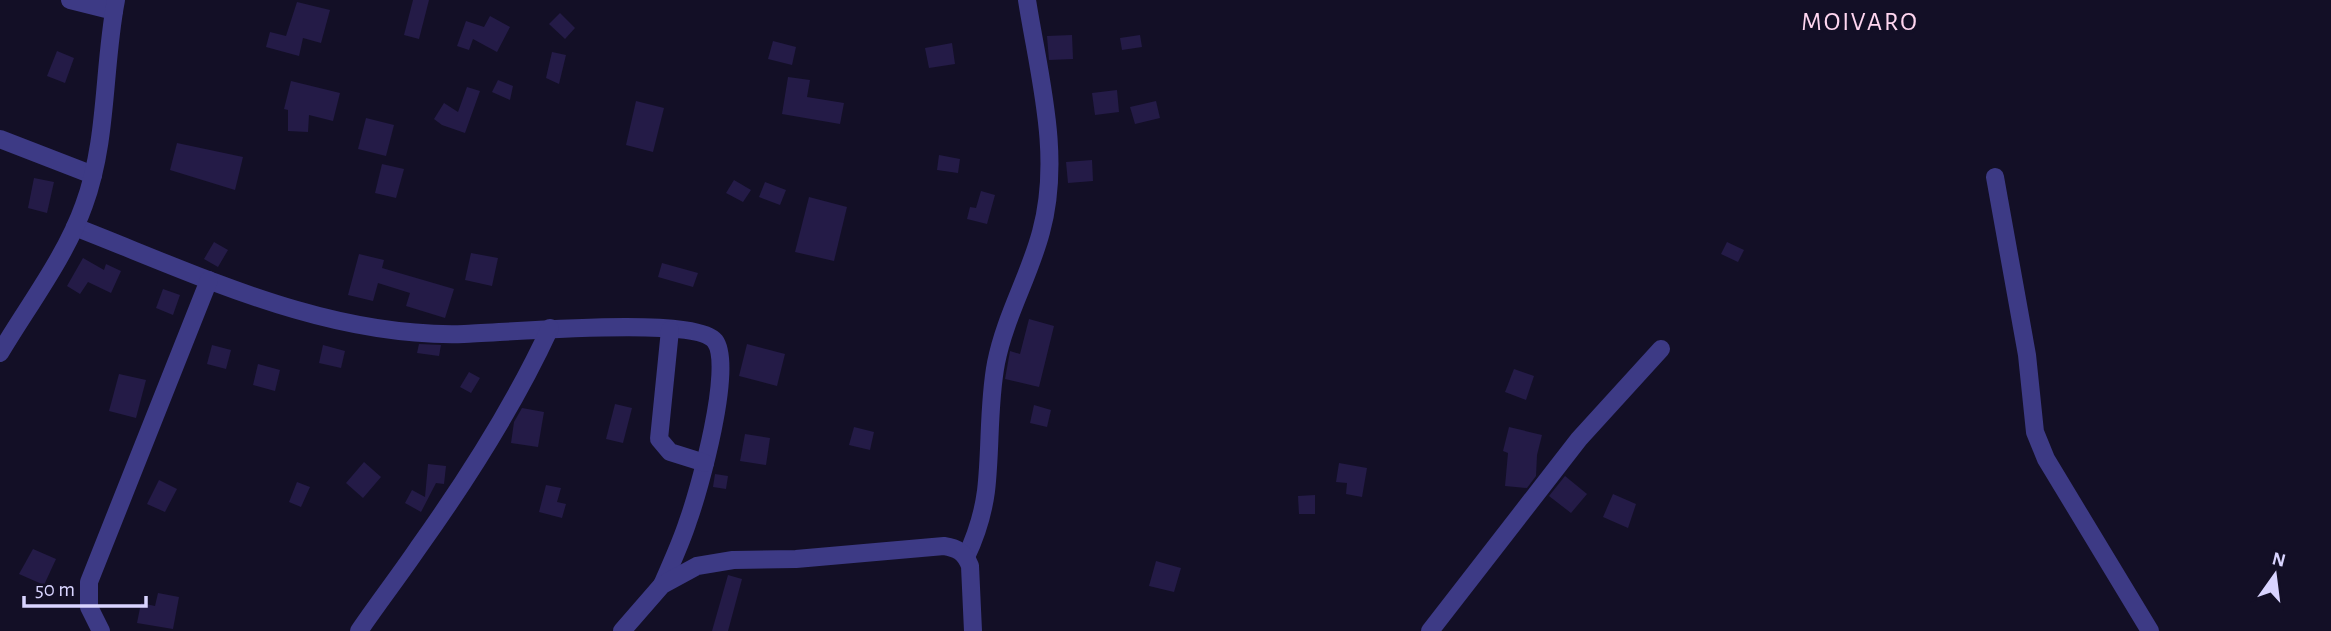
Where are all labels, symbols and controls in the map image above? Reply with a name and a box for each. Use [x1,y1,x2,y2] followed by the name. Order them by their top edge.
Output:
[1801,9,1919,35] district label: MOIVARO
[2240,540,2310,610] north arrow
[2270,549,2287,571] text: N
[24,564,147,608] scale bar
[35,579,75,600] text: 50 m

